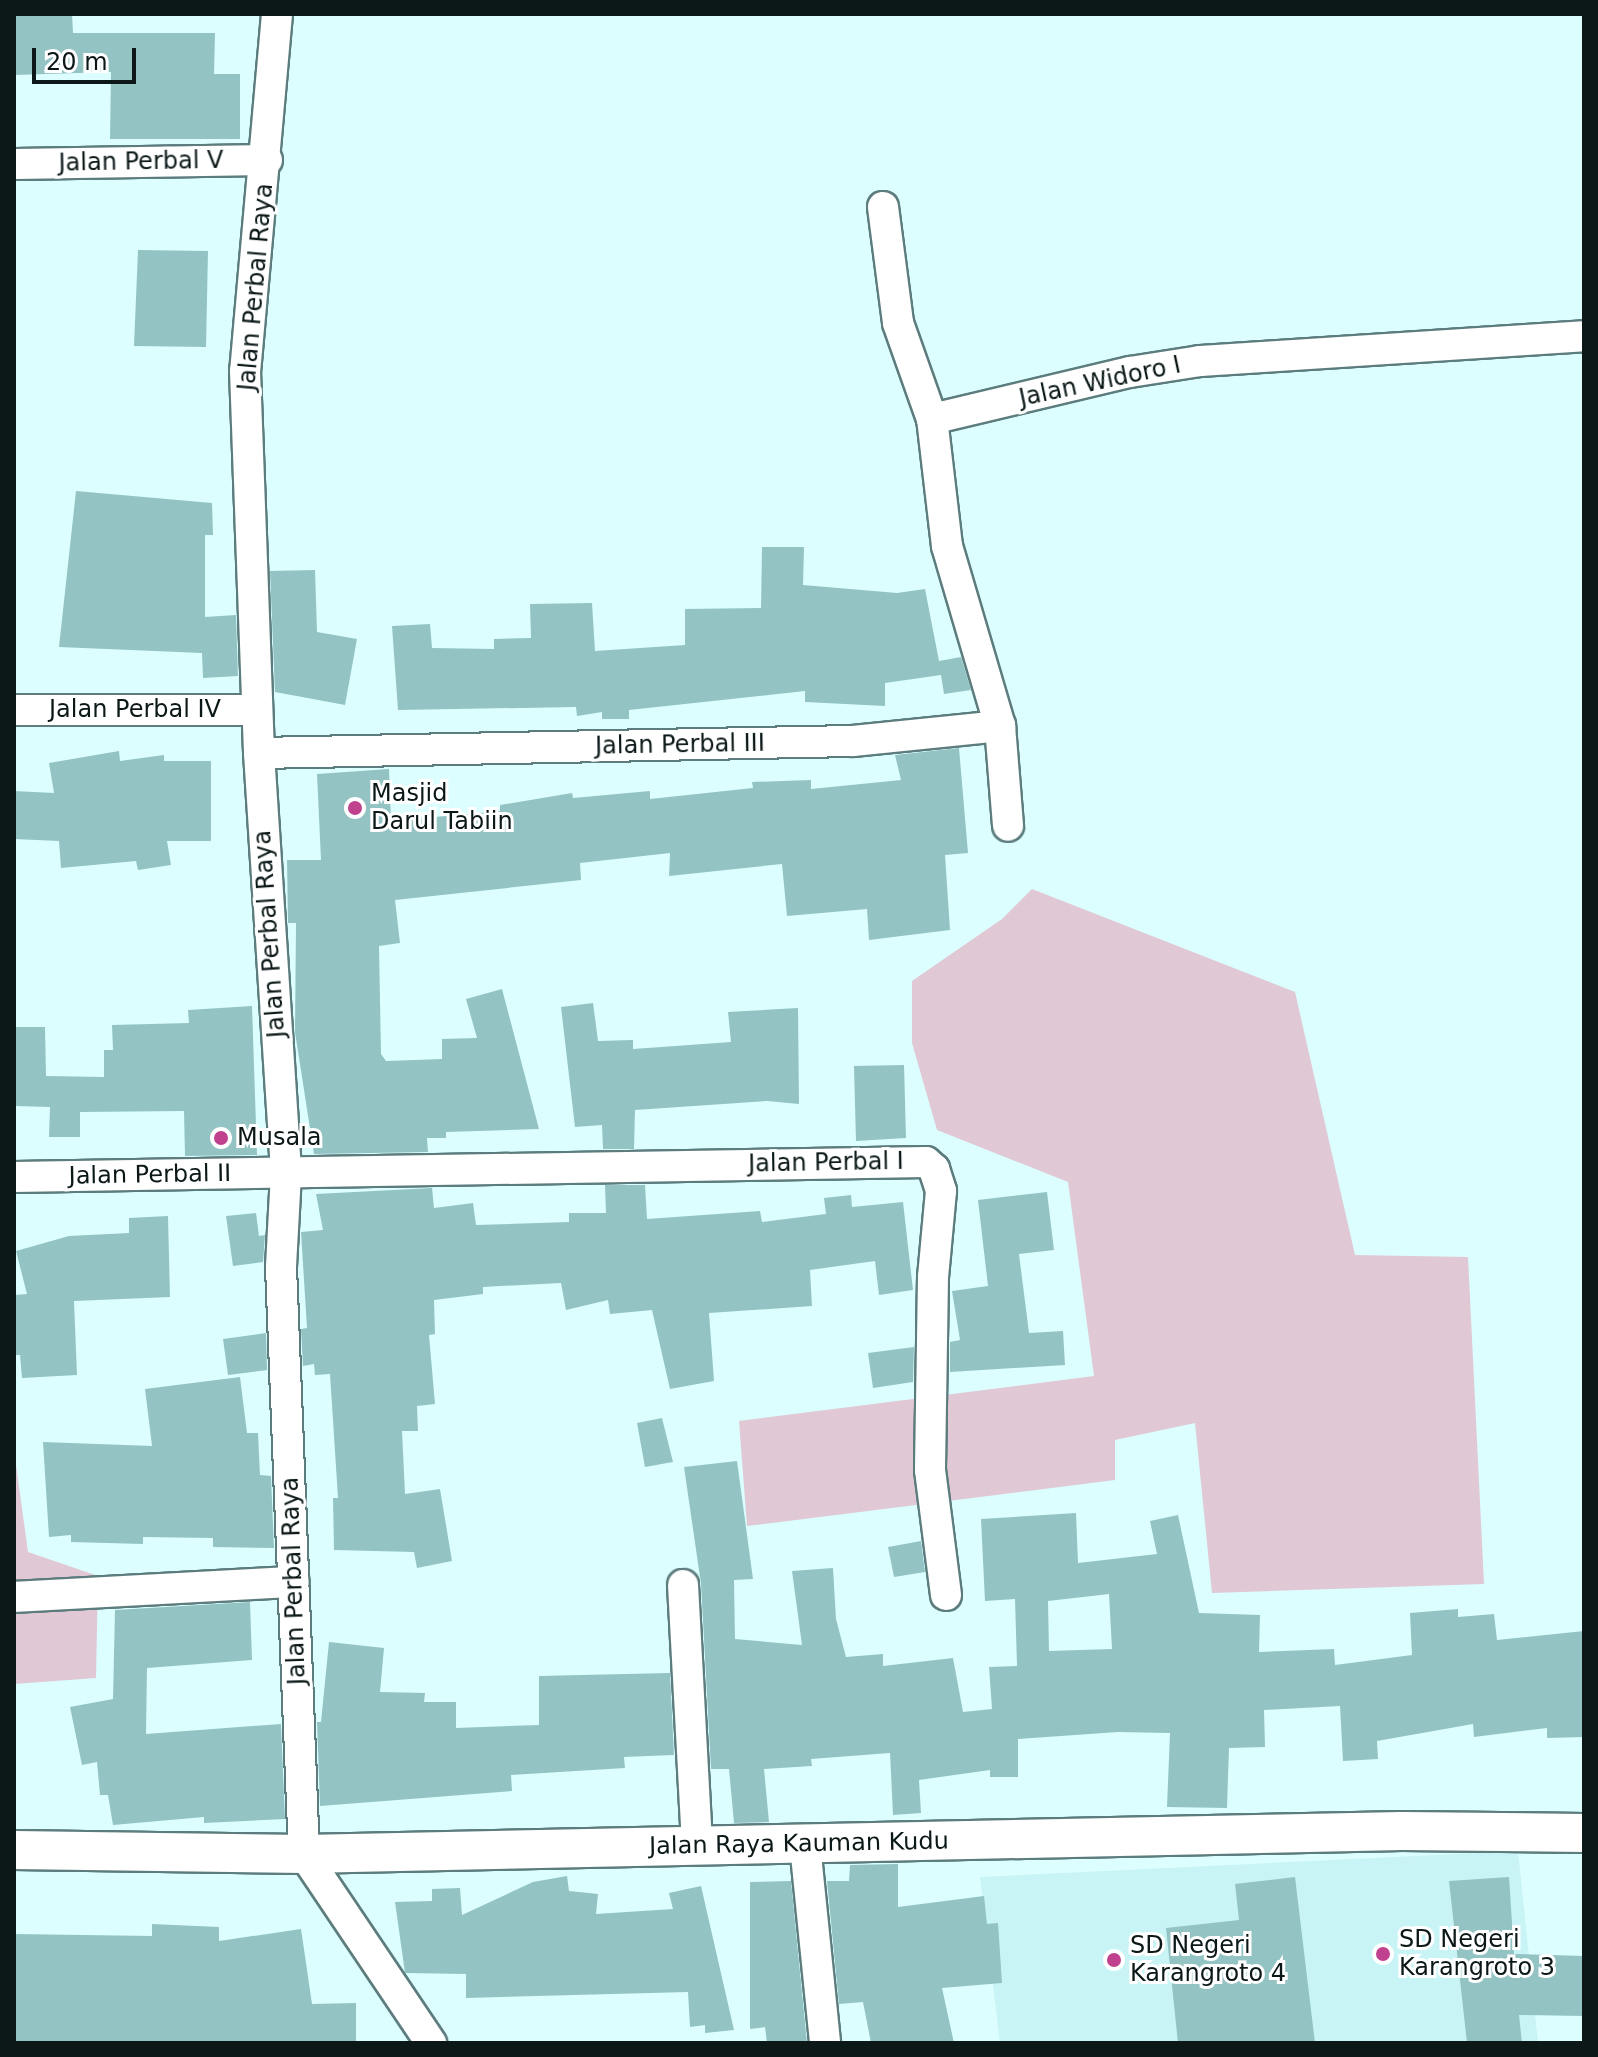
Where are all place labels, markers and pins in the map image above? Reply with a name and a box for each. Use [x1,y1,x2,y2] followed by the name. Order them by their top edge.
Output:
[371,780,513,836] place label: Masjid Darul Tabiin
[346,799,364,817] marker: Masjid Darul Tabiin
[237,1124,322,1152] place label: Musala
[212,1129,230,1147] marker: Musala
[1399,1926,1555,1982] place label: SD Negeri Karangroto 3
[1130,1932,1286,1988] place label: SD Negeri Karangroto 4
[1374,1945,1392,1963] marker: SD Negeri Karangroto 3
[1105,1951,1123,1969] marker: SD Negeri Karangroto 4

